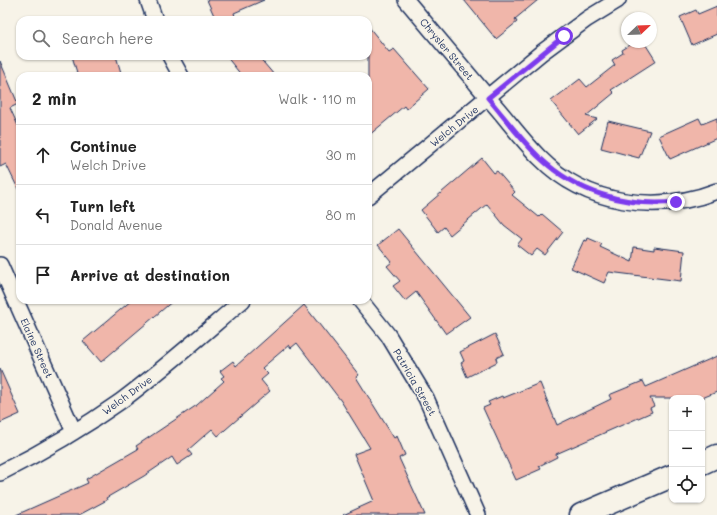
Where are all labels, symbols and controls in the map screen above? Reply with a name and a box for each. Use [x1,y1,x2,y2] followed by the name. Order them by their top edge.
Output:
[621,12,657,48] north arrow
[417,15,477,83] street label: Chrysler Street
[16,16,372,60] search box
[30,27,52,49] icon: search
[555,27,573,45] route start
[62,28,153,48] text: Search here
[32,87,77,109] text: 2 min
[278,90,356,107] text: Walk · 110 m
[427,102,481,150] street label: Welch Drive
[70,136,137,156] text: Continue
[32,144,54,166] icon: ahead
[326,146,356,163] text: 30 m
[70,156,146,173] text: Welch Drive
[667,193,685,211] route end
[70,196,135,216] text: Turn left
[32,204,54,226] icon: left
[326,206,356,223] text: 80 m
[70,216,163,233] text: Donald Avenue
[32,264,54,286] icon: arrive
[70,265,230,285] text: Arrive at destination
[18,316,56,380] street label: Elaine Street
[390,346,440,418] street label: Patricia Street
[99,372,155,418] street label: Welch Drive
[669,395,705,503] map controls
[669,395,705,431] button: +
[669,431,705,467] button: −
[669,467,705,503] button: locate

